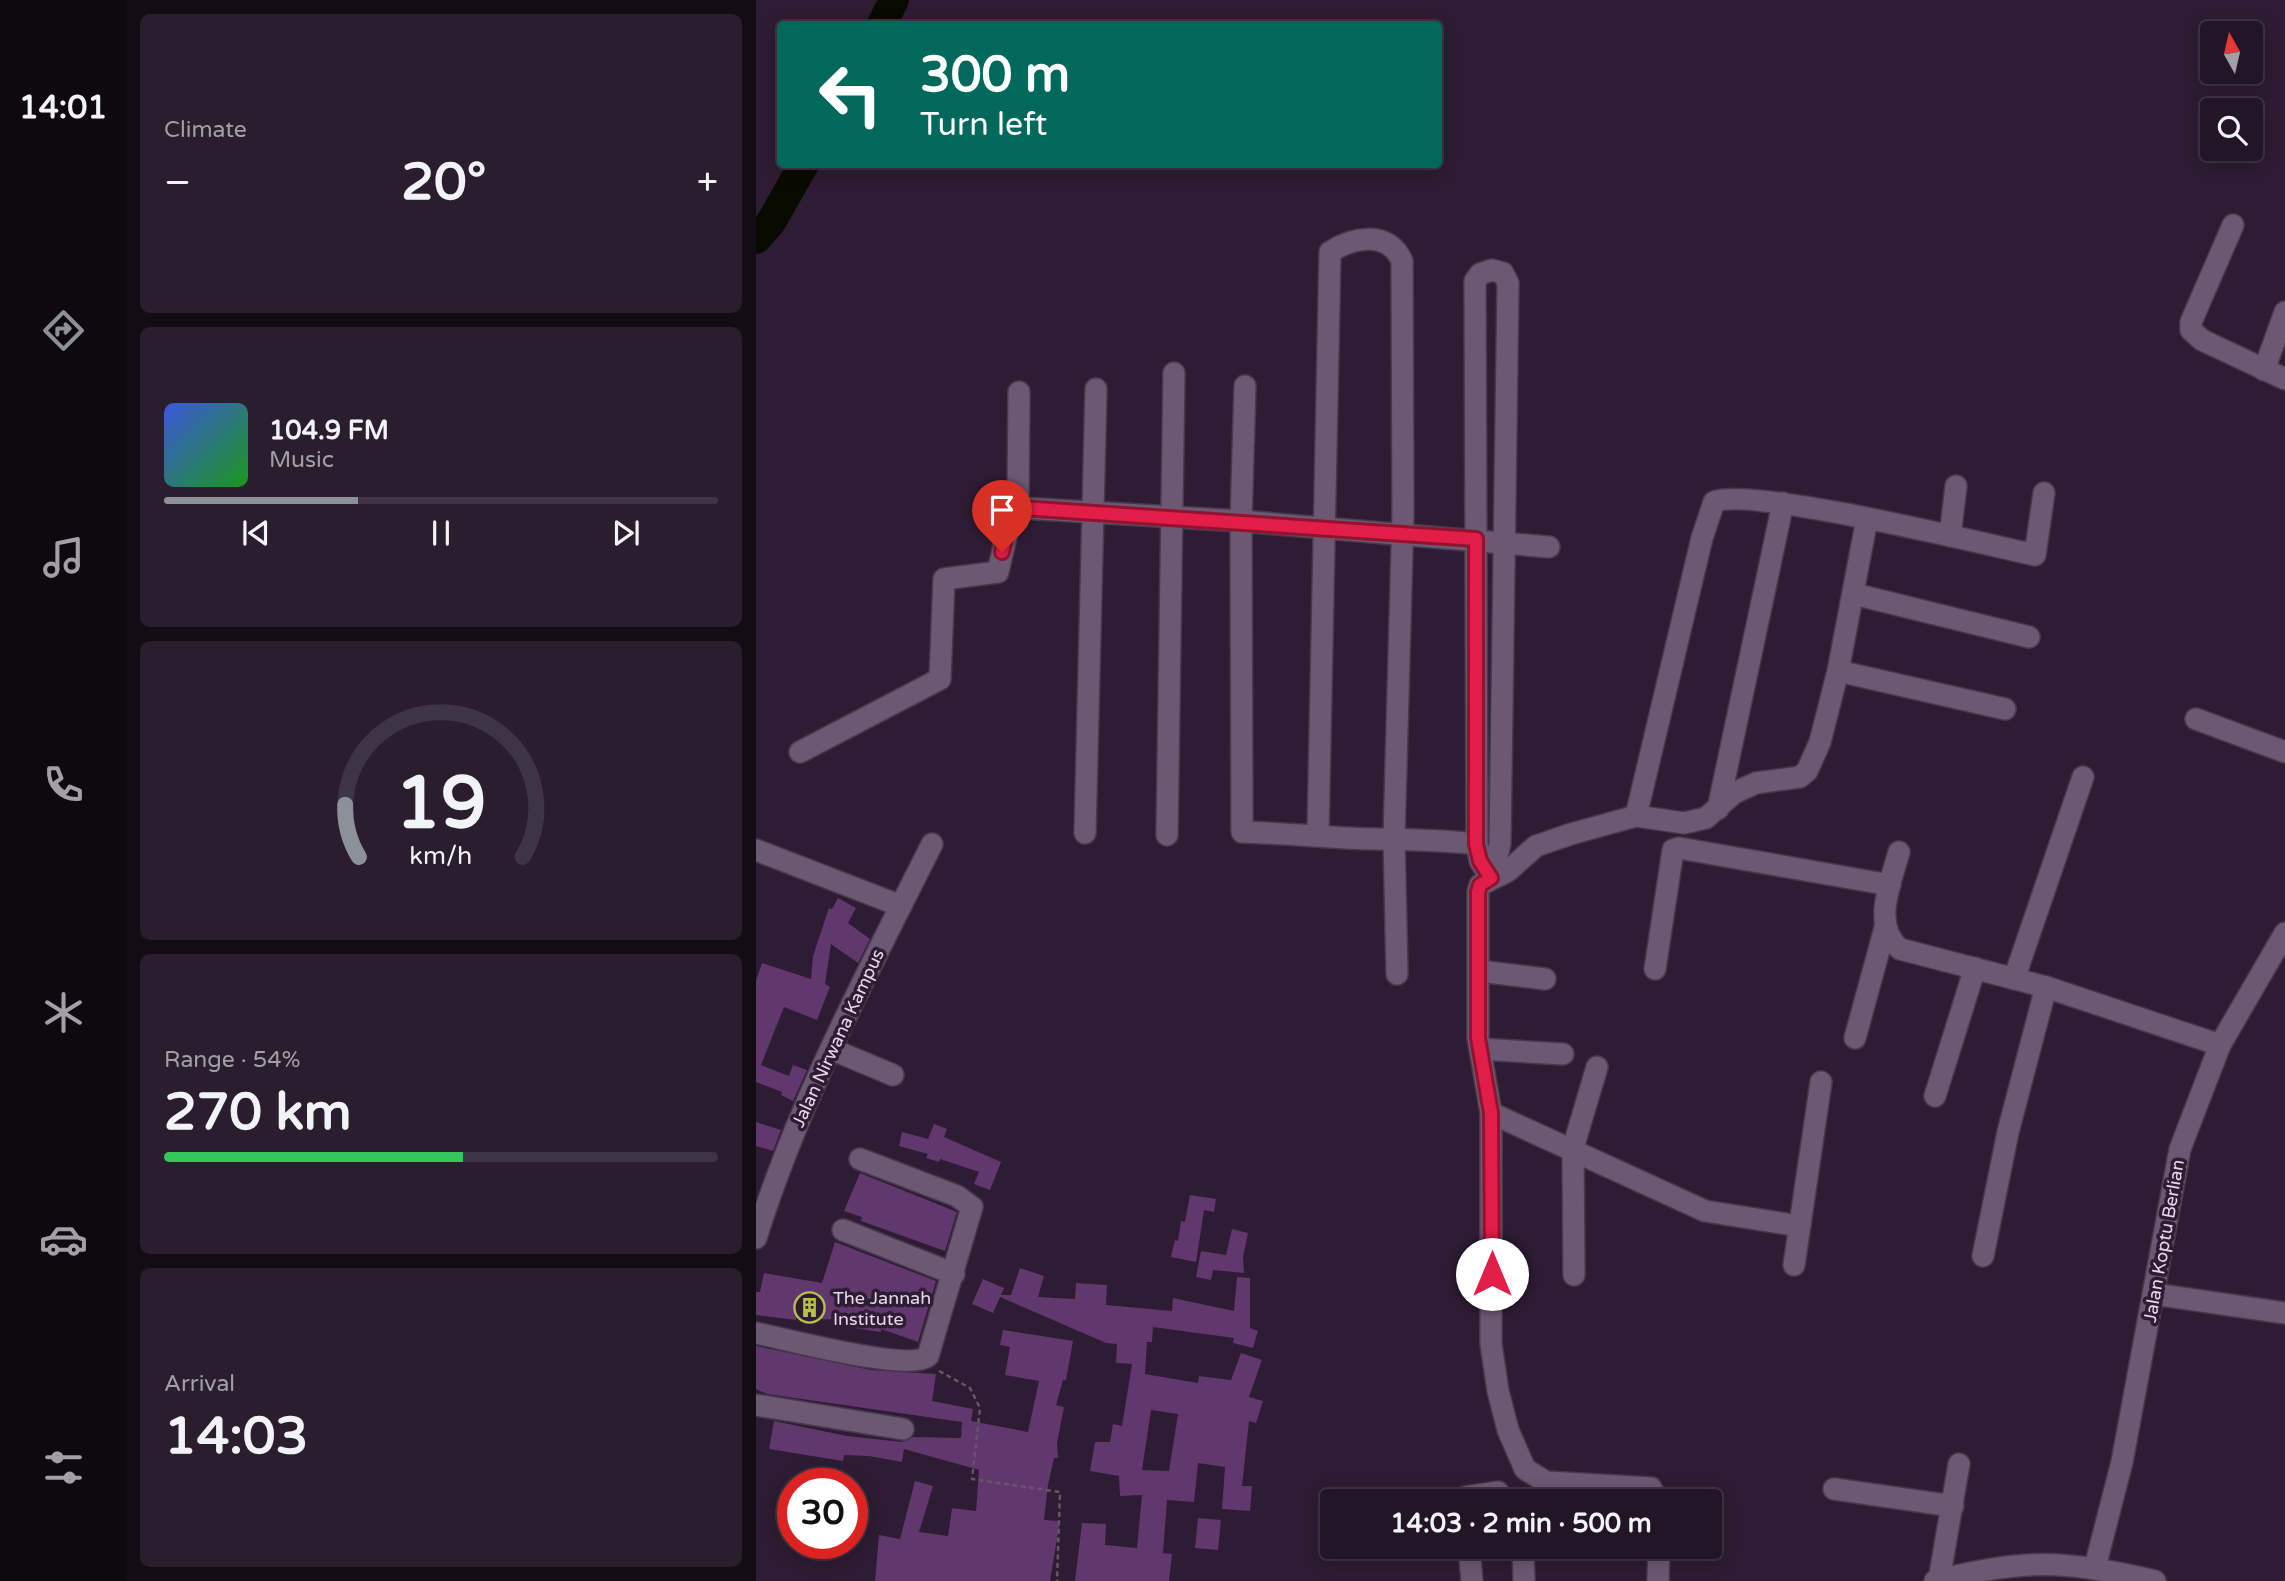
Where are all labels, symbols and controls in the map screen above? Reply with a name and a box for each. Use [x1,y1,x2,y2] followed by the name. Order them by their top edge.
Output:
[2200,21,2263,84] north arrow
[2200,21,2263,161] map controls
[920,46,1070,105] text: 300 m
[805,49,896,140] icon: left
[19,89,107,127] text: 14:01
[2200,98,2263,161] button: search
[920,106,1047,144] text: Turn left
[164,116,247,144] text: Climate
[401,151,486,214] text: 20°
[164,160,191,206] text: −
[697,160,718,206] text: +
[39,306,88,355] icon: directions
[269,415,389,446] text: 104.9 FM
[269,446,334,474] text: Music
[972,480,1032,552] pin
[983,491,1021,529] icon: arrive
[237,514,275,552] icon: previous
[422,514,460,552] icon: pause
[607,514,645,552] icon: next
[39,533,88,582] icon: music
[39,760,88,809] icon: phone
[395,760,487,848] text: 19
[410,840,472,870] text: km/h
[787,945,889,1131] street label: Jalan Nirwana Kampus
[39,988,88,1037] icon: climate
[164,1046,300,1074] text: Range · 54%
[164,1081,352,1144] text: 270 km
[2139,1158,2189,1324] street label: Jalan Koptu Berlian
[39,1215,88,1264] icon: car
[1455,1237,1529,1311] position arrow
[833,1287,931,1330] place label: The Jannah Institute
[793,1291,827,1325] building icon: The Jannah Institute
[164,1370,235,1398] text: Arrival
[164,1405,308,1468] text: 14:03
[39,1443,88,1492] icon: filters
[777,1468,868,1559] speed limit sign: 30
[1390,1508,1652,1539] text: 14:03 · 2 min · 500 m

